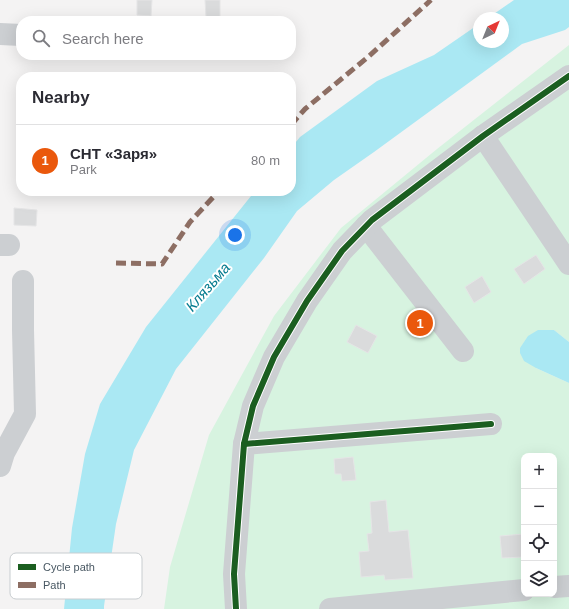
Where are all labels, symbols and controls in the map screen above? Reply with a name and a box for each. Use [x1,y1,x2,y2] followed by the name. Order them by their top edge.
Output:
[473,12,509,48] north arrow
[16,16,296,60] search box
[30,27,52,49] icon: search
[62,30,144,47] text: Search here
[32,88,90,107] text: Nearby
[70,145,157,162] text: СНТ «Заря»
[41,153,49,168] text: 1
[251,153,280,168] text: 80 m
[70,162,97,177] text: Park
[225,225,245,245] your location
[182,259,233,314] water label: Клязьма
[407,308,433,338] pin: 1
[521,453,557,597] map controls
[521,453,557,489] button: +
[521,489,557,525] button: −
[521,525,557,561] button: locate
[10,553,142,599] legend
[43,561,95,573] text: Cycle path
[521,561,557,597] button: layers
[43,579,66,591] text: Path

